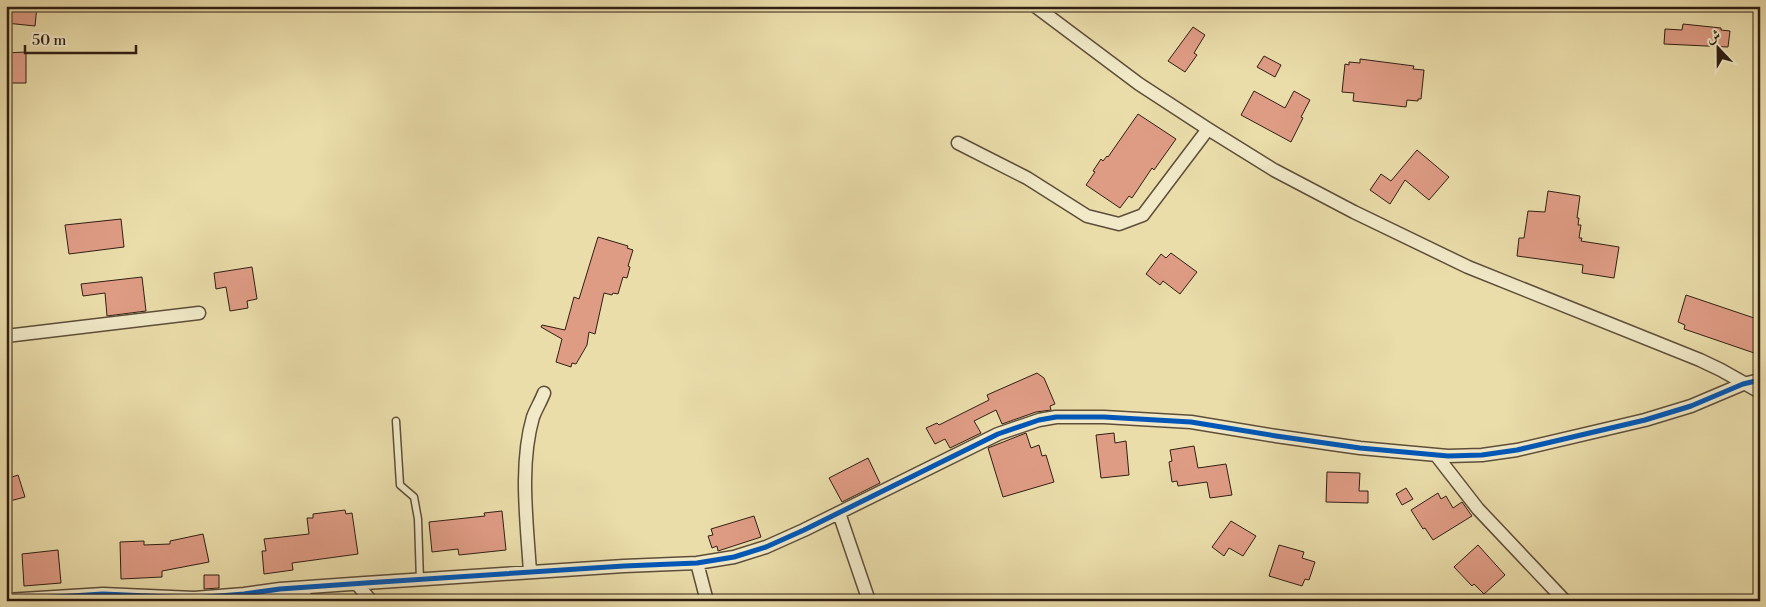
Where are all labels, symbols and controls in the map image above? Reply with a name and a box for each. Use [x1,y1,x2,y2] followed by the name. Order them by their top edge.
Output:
[25,22,136,54] scale bar
[1694,22,1744,72] north arrow
[1704,26,1723,48] text: ش
[32,31,66,50] text: 50 m

